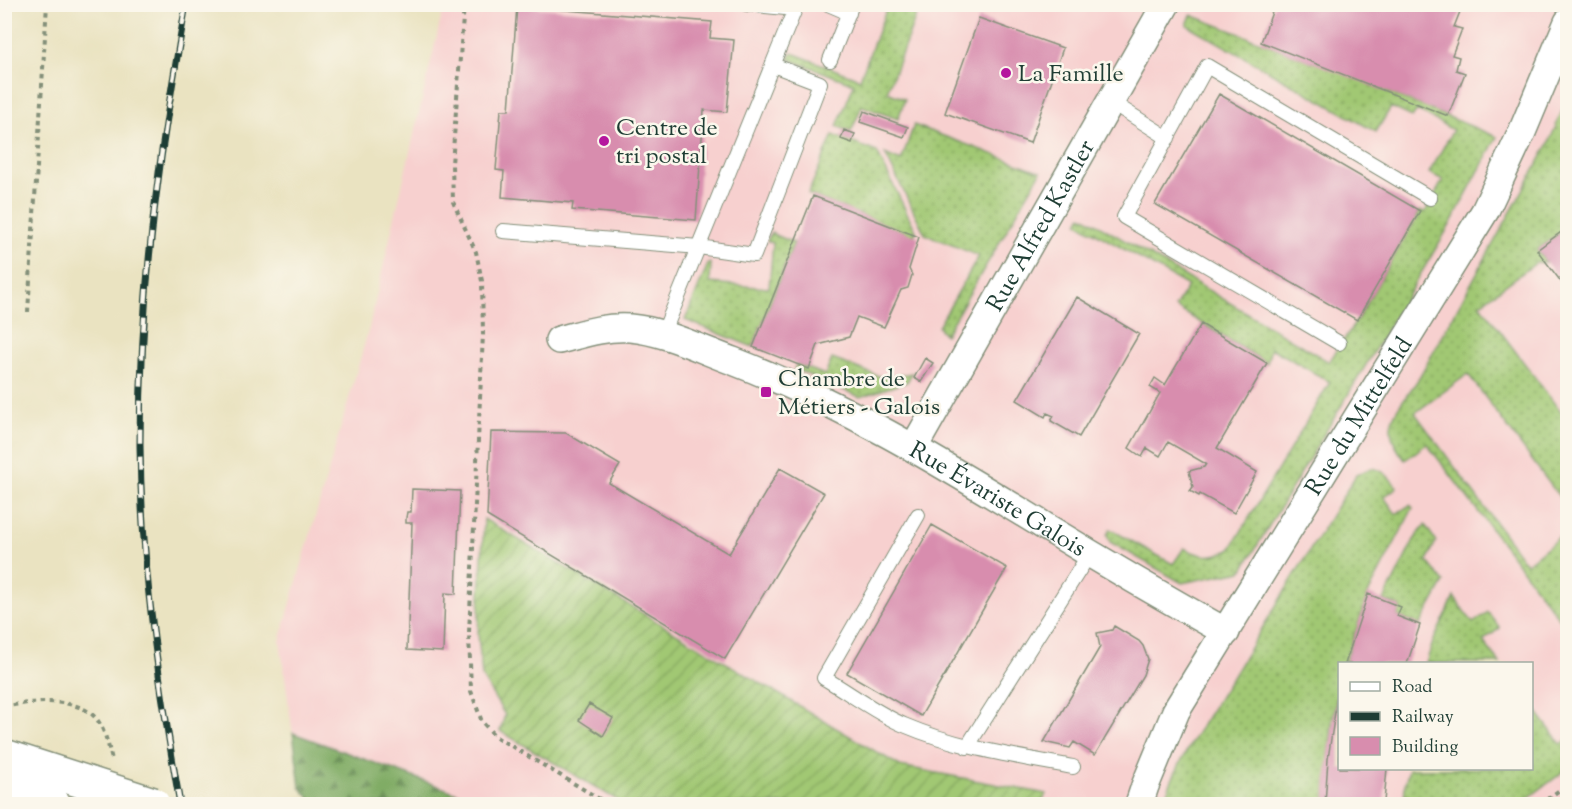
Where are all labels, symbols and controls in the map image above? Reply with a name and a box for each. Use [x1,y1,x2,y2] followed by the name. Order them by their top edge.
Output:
[1018,58,1124,92] place label: La Famille
[999,66,1013,80] marker: La Famille
[616,112,718,174] place label: Centre de tri postal
[597,134,611,148] marker: Centre de tri postal
[979,134,1104,319] street label: Rue Alfred Kastler
[1298,331,1422,503] street label: Rue du Mittelfeld
[778,363,940,425] place label: Chambre de Métiers - Galois
[759,385,773,399] marker: Chambre de Métiers - Galois
[902,434,1092,566] street label: Rue Évariste Galois
[1338,662,1533,770] legend
[1392,675,1432,701] text: Road
[1392,705,1454,731] text: Railway
[1392,735,1458,761] text: Building

